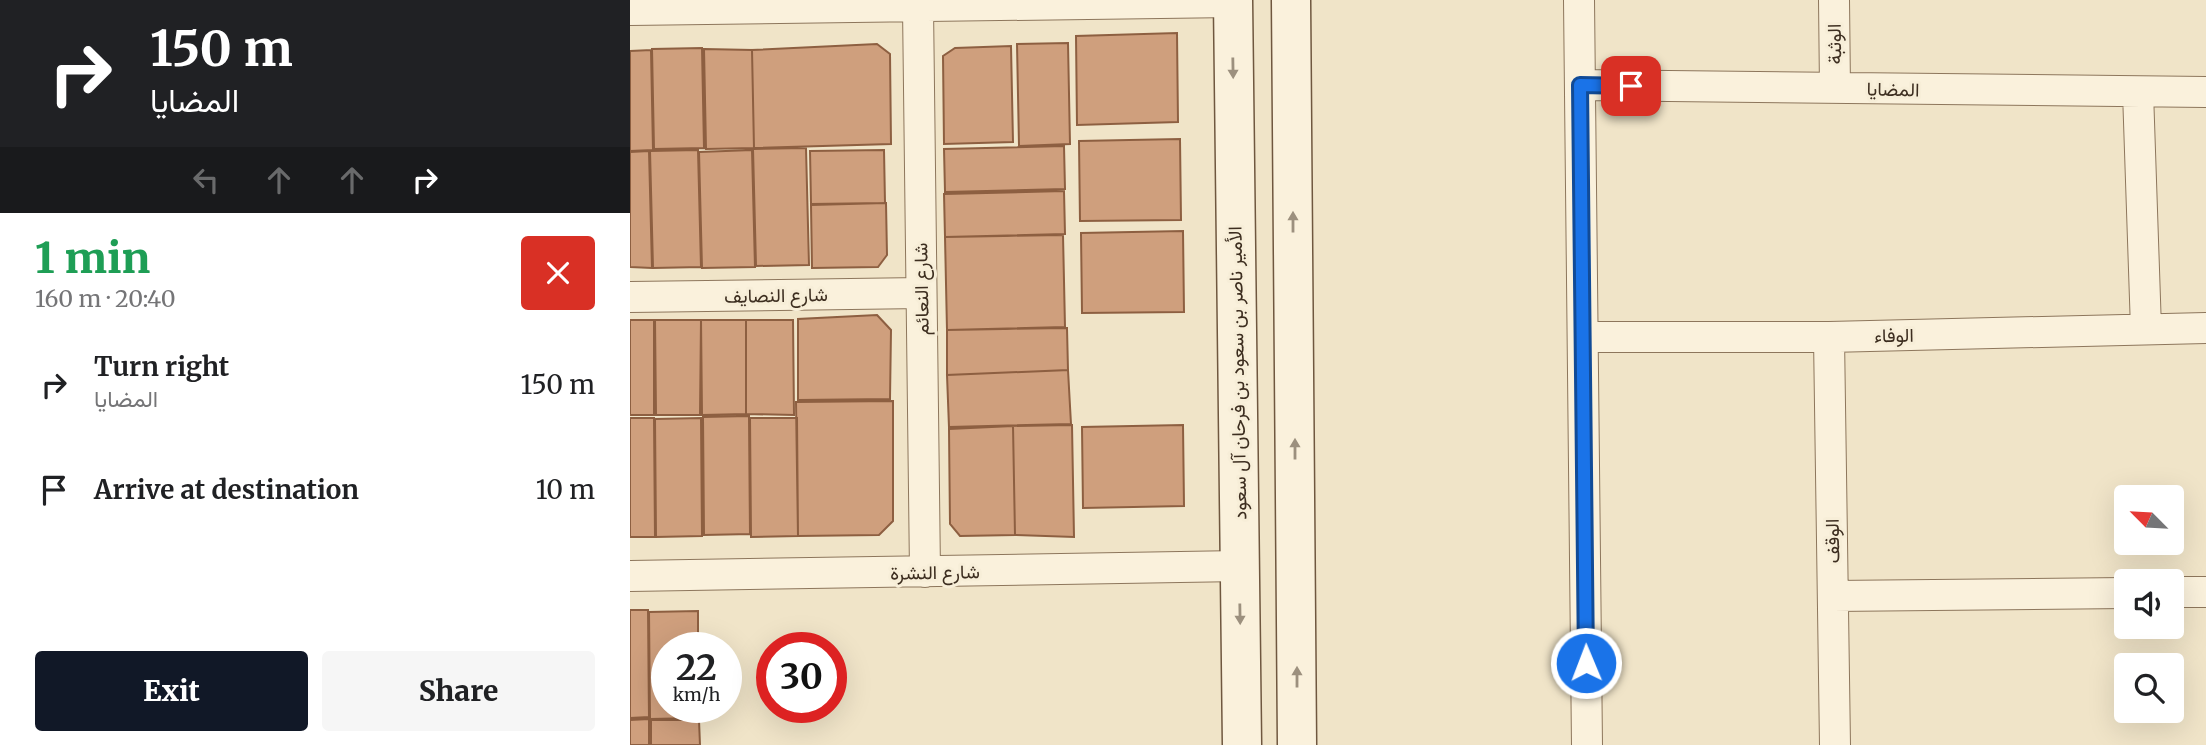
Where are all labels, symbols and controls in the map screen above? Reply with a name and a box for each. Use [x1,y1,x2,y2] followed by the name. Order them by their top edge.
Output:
[150,18,293,79] text: 150 m
[1822,23,1846,65] street label: الوثبة
[35,28,126,119] icon: right
[1601,56,1661,116] pin
[1228,57,1239,79] one-way arrow
[1612,67,1650,105] icon: arrive
[1866,77,1920,101] street label: المضايا
[150,81,239,121] text: المضايا
[187,161,225,199] icon: left
[260,161,298,199] icon: ahead
[333,161,371,199] icon: ahead
[406,161,444,199] icon: right
[1287,211,1299,233] one-way arrow
[1222,226,1252,520] street label: الأمير ناصر بن سعود بن فرحان آل سعود
[35,232,150,284] text: 1 min
[521,236,595,310] button: close
[908,242,935,336] street label: شارع النعائم
[724,282,828,309] street label: شارع النصايف
[35,284,176,313] text: 160 m · 20:40
[1874,323,1914,347] street label: الوفاء
[94,350,229,383] text: Turn right
[35,366,73,404] icon: right
[521,368,595,401] text: 150 m
[94,384,158,413] text: المضايا
[1289,438,1301,460] one-way arrow
[35,471,73,509] icon: arrive
[94,473,359,506] text: Arrive at destination
[536,473,595,506] text: 10 m
[2114,485,2184,555] north arrow
[2114,485,2184,723] map controls
[1820,518,1844,564] street label: الوقف
[890,559,980,586] street label: شارع النشرة
[2114,569,2184,639] button: sound
[1234,603,1246,625] one-way arrow
[1549,626,1623,700] position arrow
[756,632,847,723] speed limit sign: 30
[676,646,717,690] text: 22
[35,651,308,731] button: Exit
[322,651,595,731] button: Share
[2114,653,2184,723] button: search
[1291,666,1303,688] one-way arrow
[673,683,720,706] text: km/h

